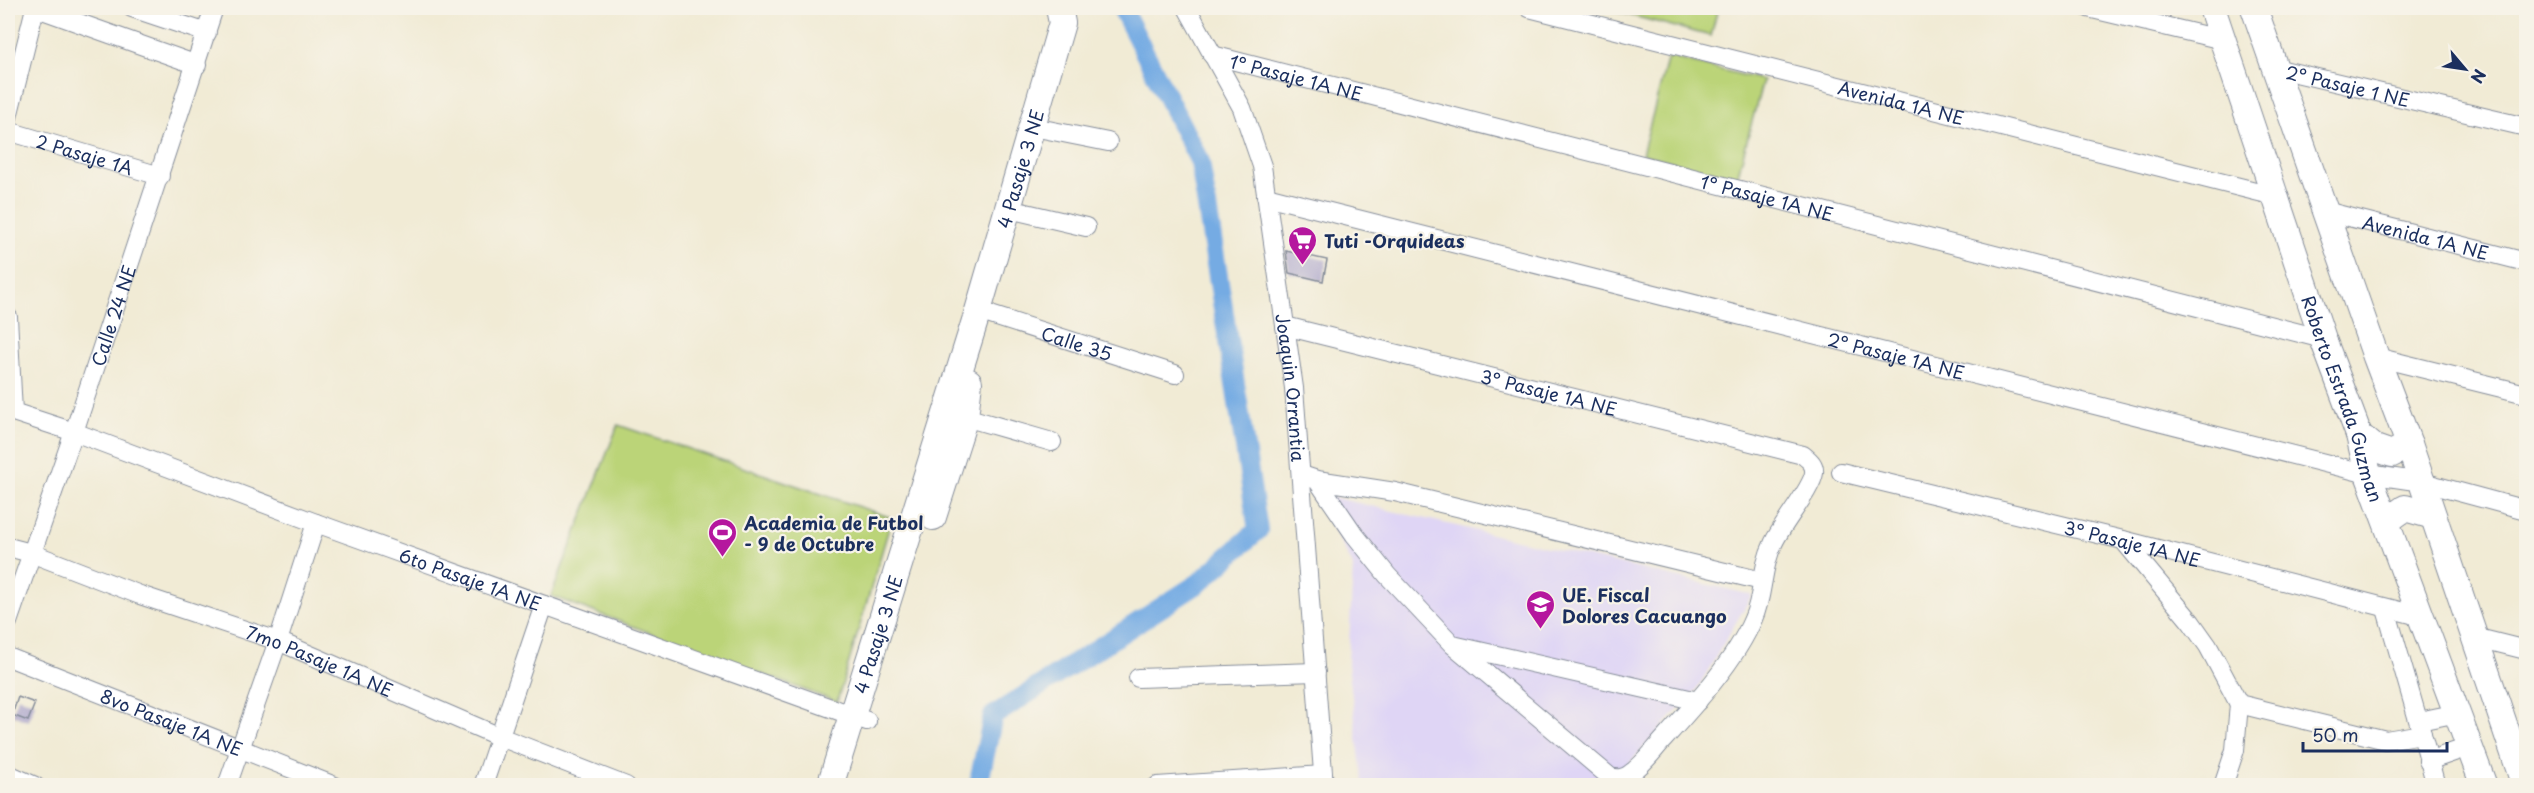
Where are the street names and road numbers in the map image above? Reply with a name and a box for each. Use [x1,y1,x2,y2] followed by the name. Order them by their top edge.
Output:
[1227,47,1366,107] street label: 1° Pasaje 1A NE
[2283,58,2413,113] street label: 2° Pasaje 1 NE
[1835,73,1967,131] street label: Avenida 1A NE
[989,106,1050,231] street label: 4 Pasaje 3 NE
[33,127,136,181] street label: 2 Pasaje 1A
[1698,167,1837,227] street label: 1° Pasaje 1A NE
[2360,208,2492,266] street label: Avenida 1A NE
[83,261,142,369] street label: Calle 24 NE
[2296,292,2391,506] street label: Roberto Estrada Guzman
[1270,312,1313,463] street label: Joaquin Orrantia
[1038,319,1116,367] street label: Calle 35
[1825,325,1968,385] street label: 2° Pasaje 1A NE
[1478,362,1620,422] street label: 3° Pasaje 1A NE
[2062,513,2204,573] street label: 3° Pasaje 1A NE
[396,541,545,616] street label: 6to Pasaje 1A NE
[846,572,908,697] street label: 4 Pasaje 3 NE
[243,618,398,703] street label: 7mo Pasaje 1A NE
[96,681,247,762] street label: 8vo Pasaje 1A NE

